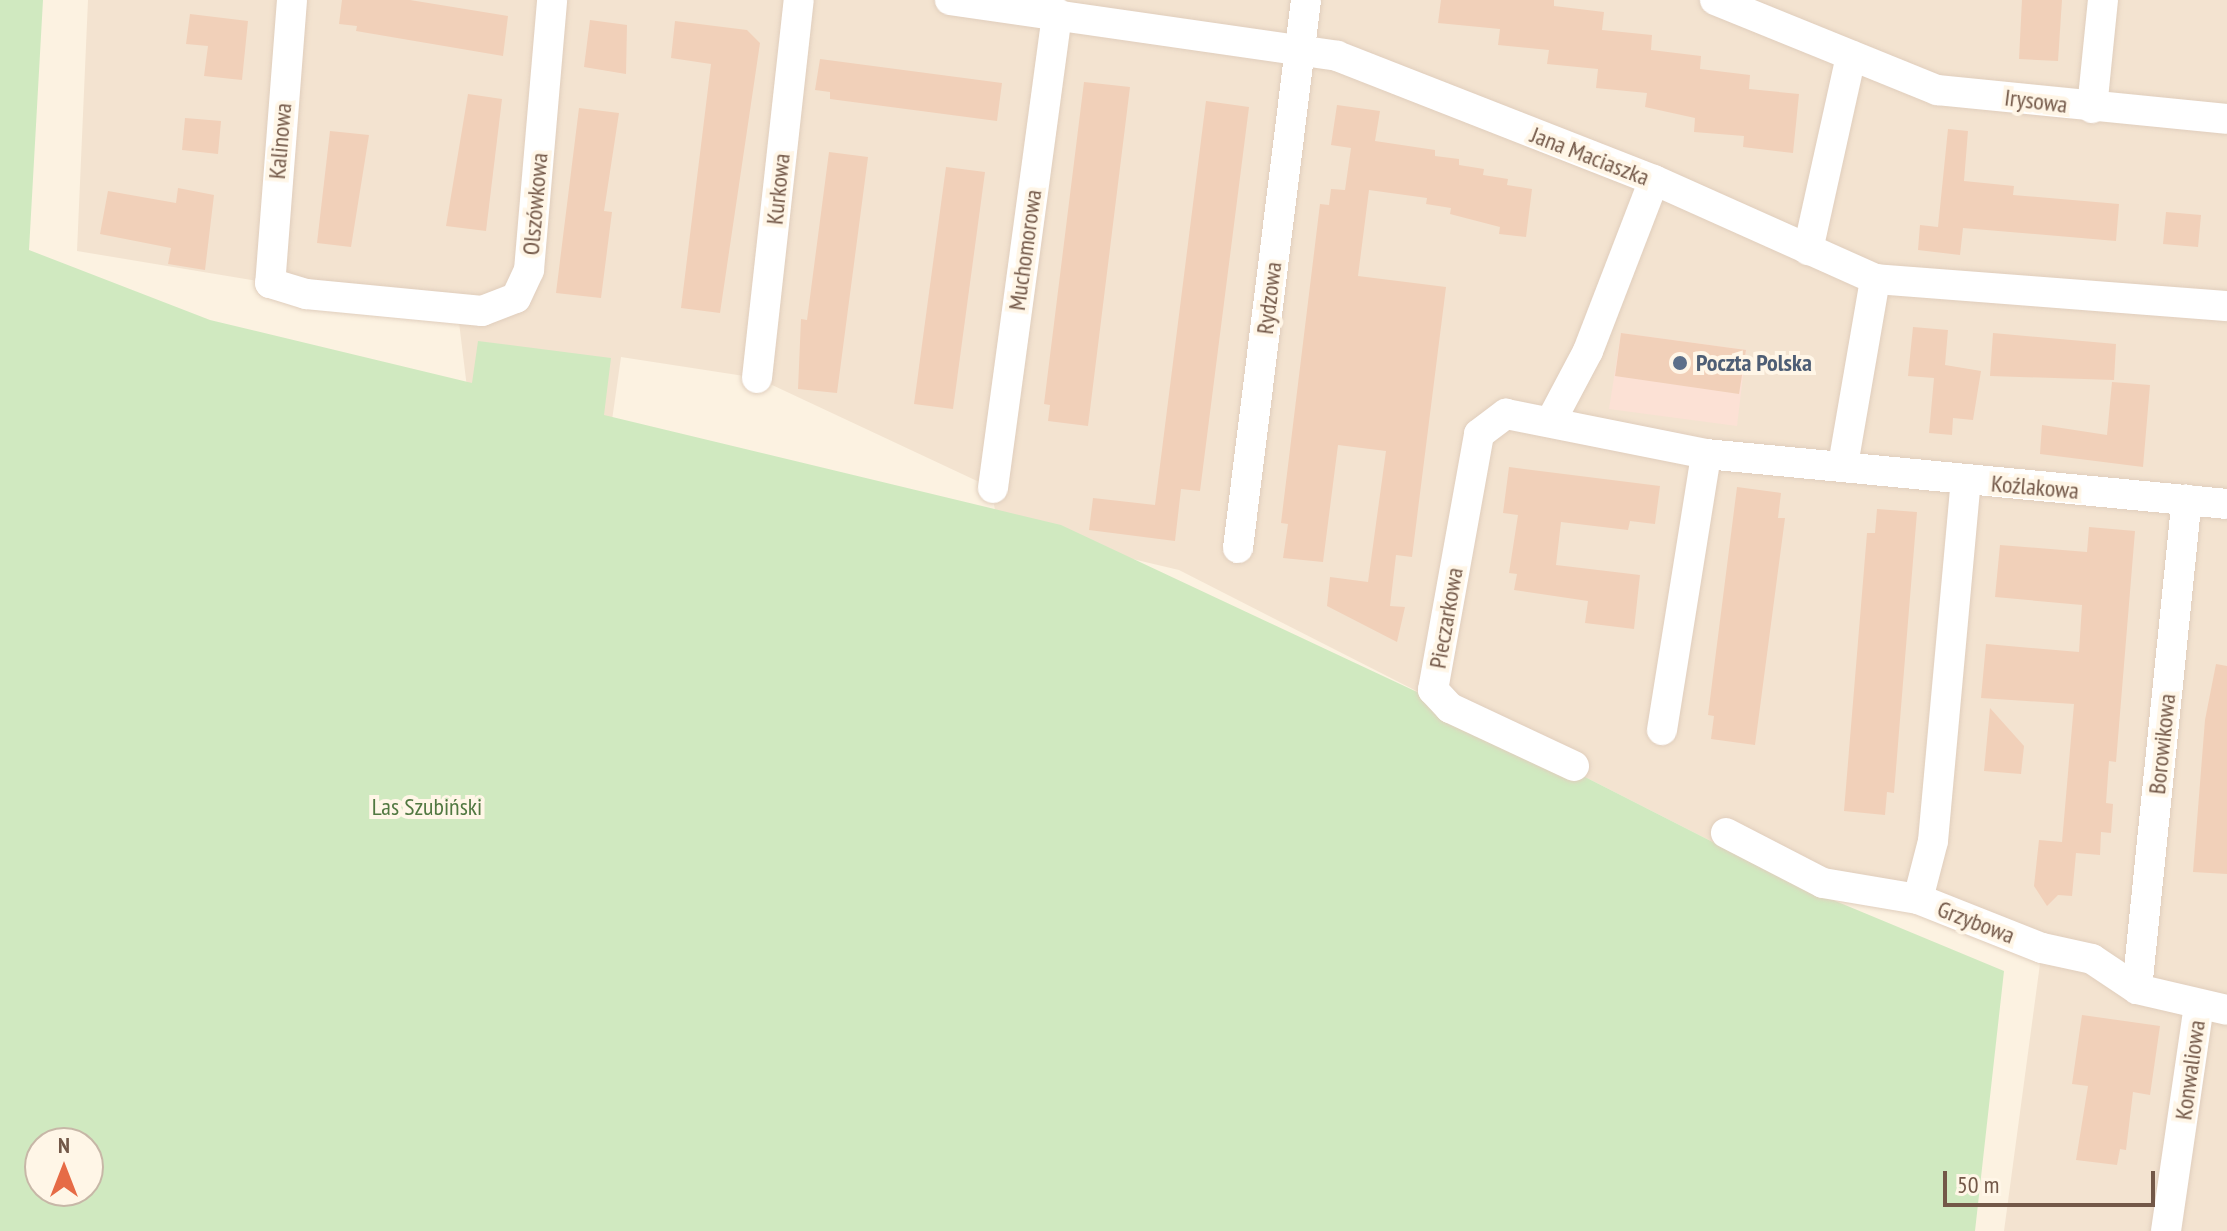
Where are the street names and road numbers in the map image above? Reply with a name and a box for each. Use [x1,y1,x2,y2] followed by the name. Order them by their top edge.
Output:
[2003,83,2069,119] street label: Irysowa
[262,102,298,180] street label: Kalinowa
[1527,120,1653,192] street label: Jana Maciaszka
[516,152,554,256] street label: Olszówkowa
[760,152,796,226] street label: Kurkowa
[1002,188,1048,312] street label: Muchomorowa
[1250,260,1288,336] street label: Rydzowa
[1990,469,2080,505] street label: Koźlakowa
[1423,565,1469,671] street label: Pieczarkowa
[2142,692,2182,796] street label: Borowikowa
[1933,894,2019,950] street label: Grzybowa
[2169,1018,2211,1122] street label: Konwaliowa

